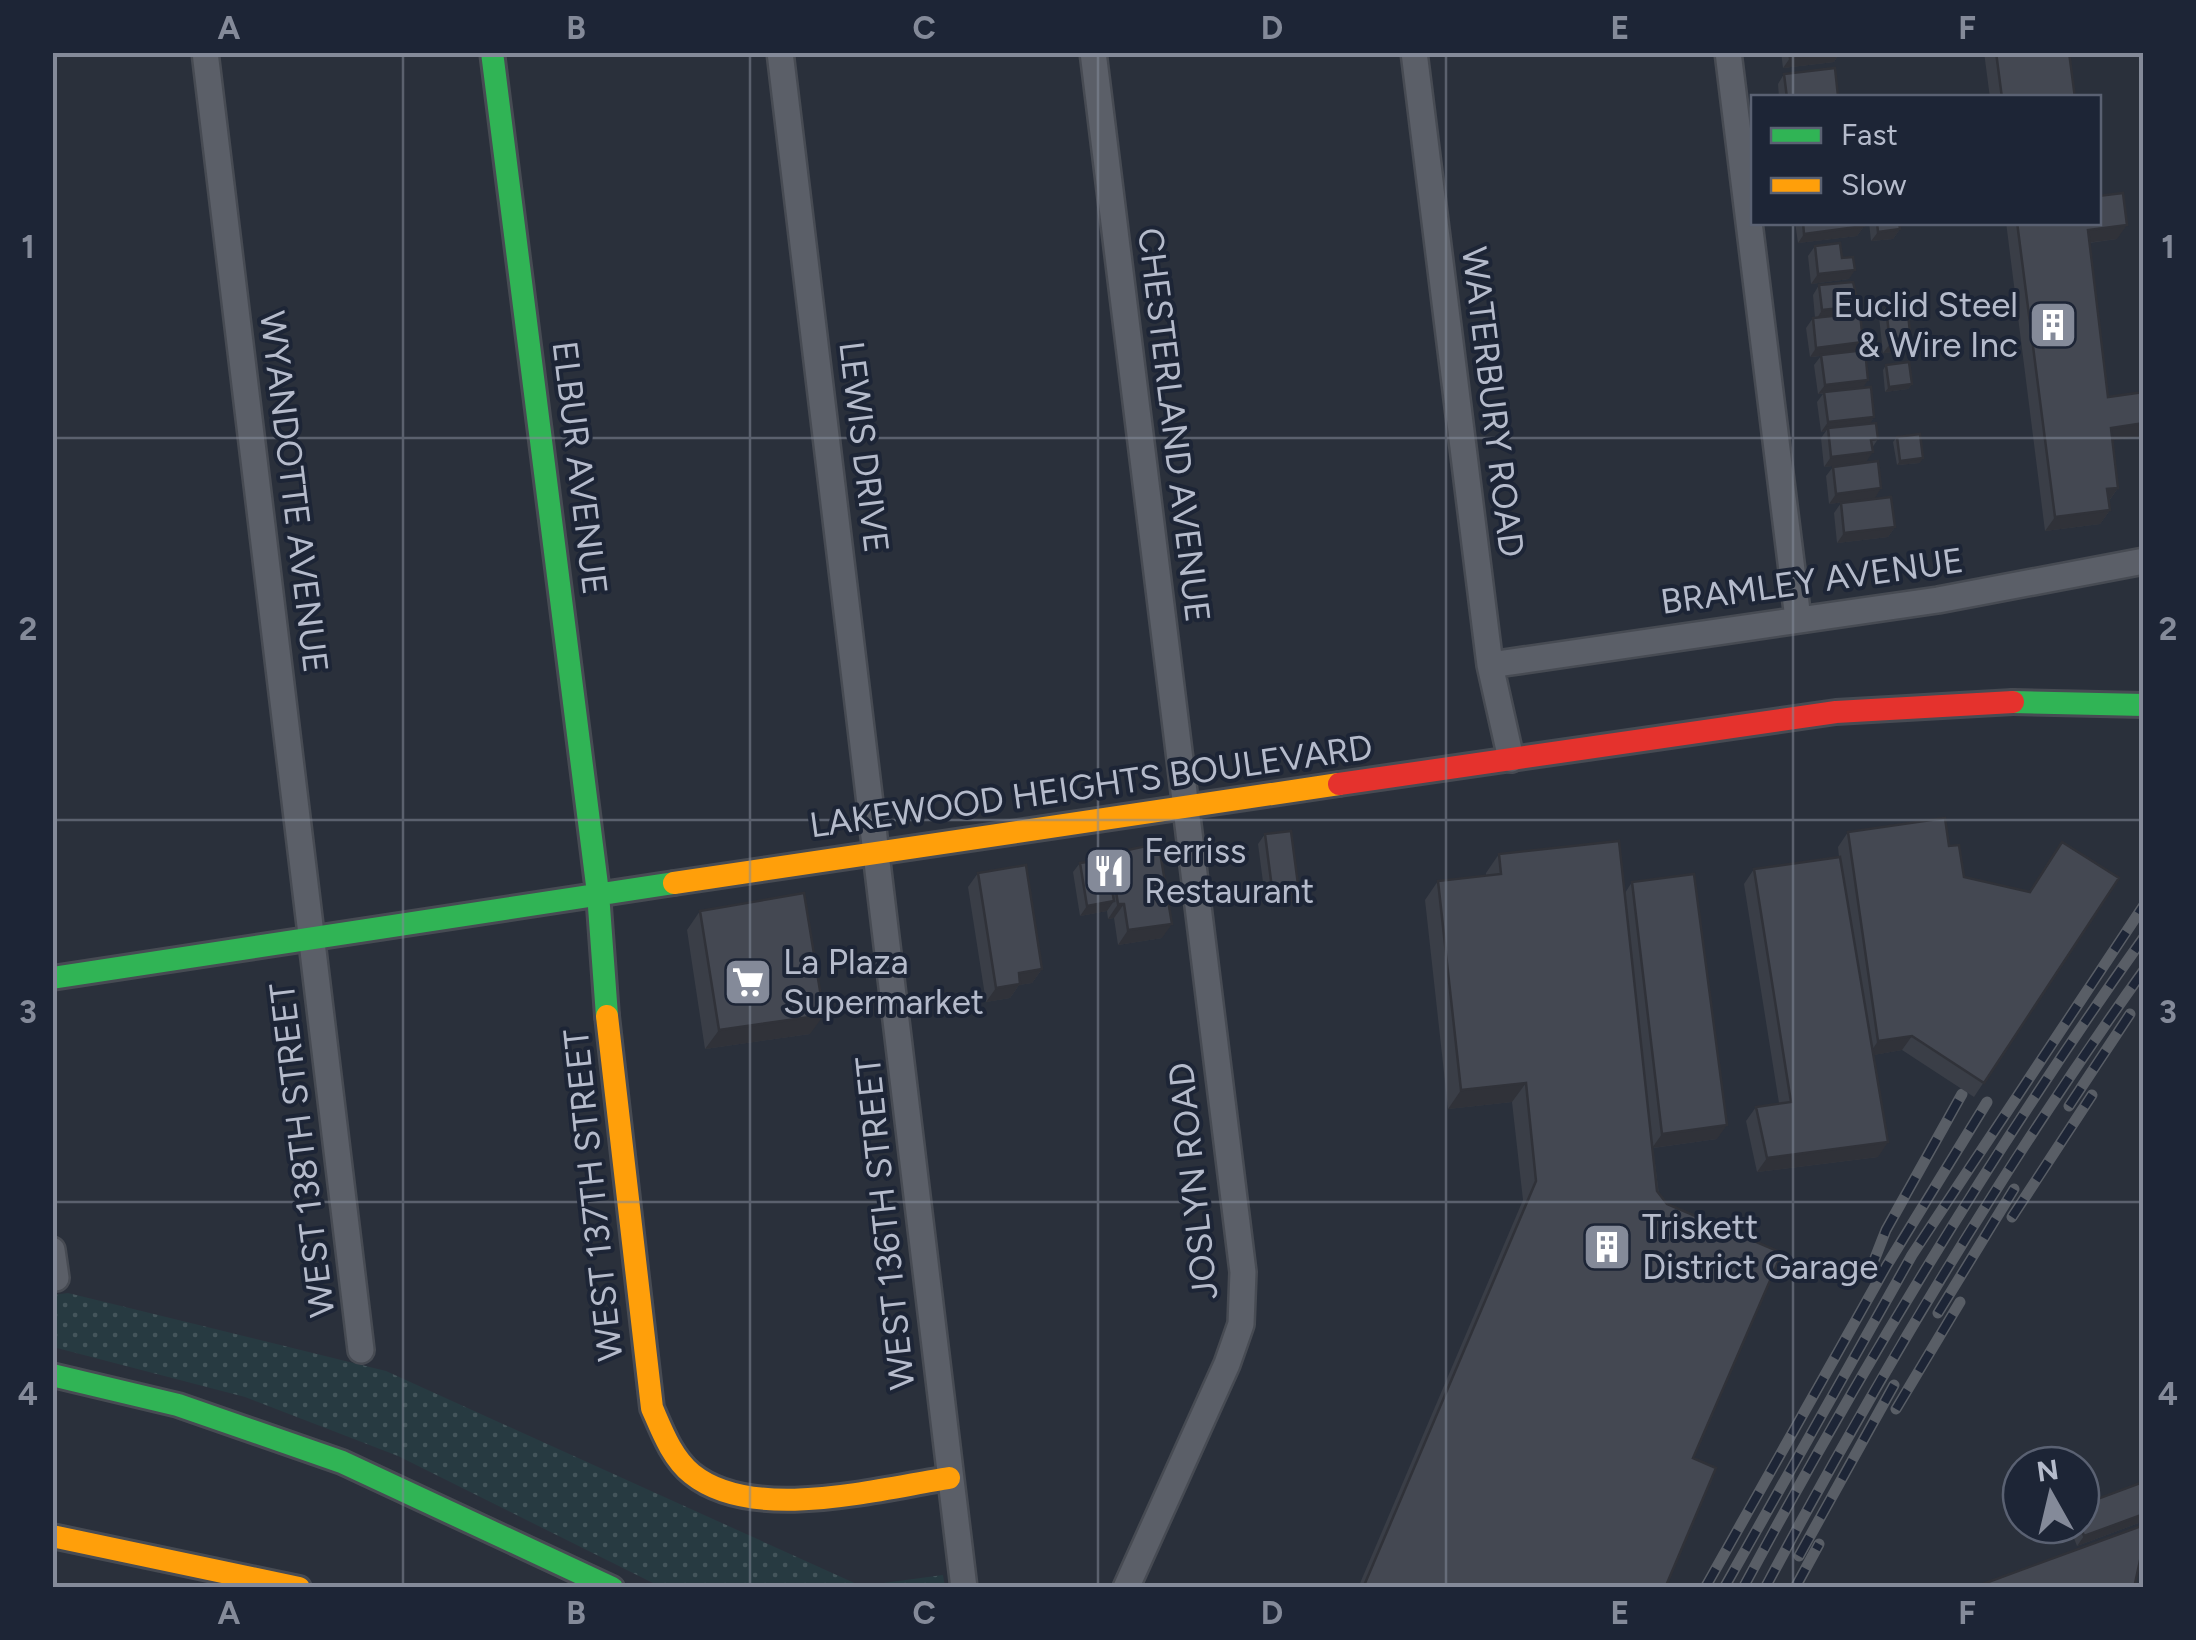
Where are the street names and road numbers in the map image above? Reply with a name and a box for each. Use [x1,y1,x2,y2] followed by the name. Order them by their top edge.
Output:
[1129,225,1219,625] street label: CHESTERLAND AVENUE
[1453,244,1533,560] street label: WATERBURY ROAD
[251,309,337,675] street label: WYANDOTTE AVENUE
[544,339,616,597] street label: ELBUR AVENUE
[830,339,898,555] street label: LEWIS DRIVE
[1658,539,1966,623] street label: BRAMLEY AVENUE
[807,726,1375,846] street label: LAKEWOOD HEIGHTS BOULEVARD
[261,980,343,1320] street label: WEST 138TH STREET
[555,1027,631,1363] street label: WEST 137TH STREET
[847,1054,923,1392] street label: WEST 136TH STREET
[1160,1060,1226,1302] street label: JOSLYN ROAD

